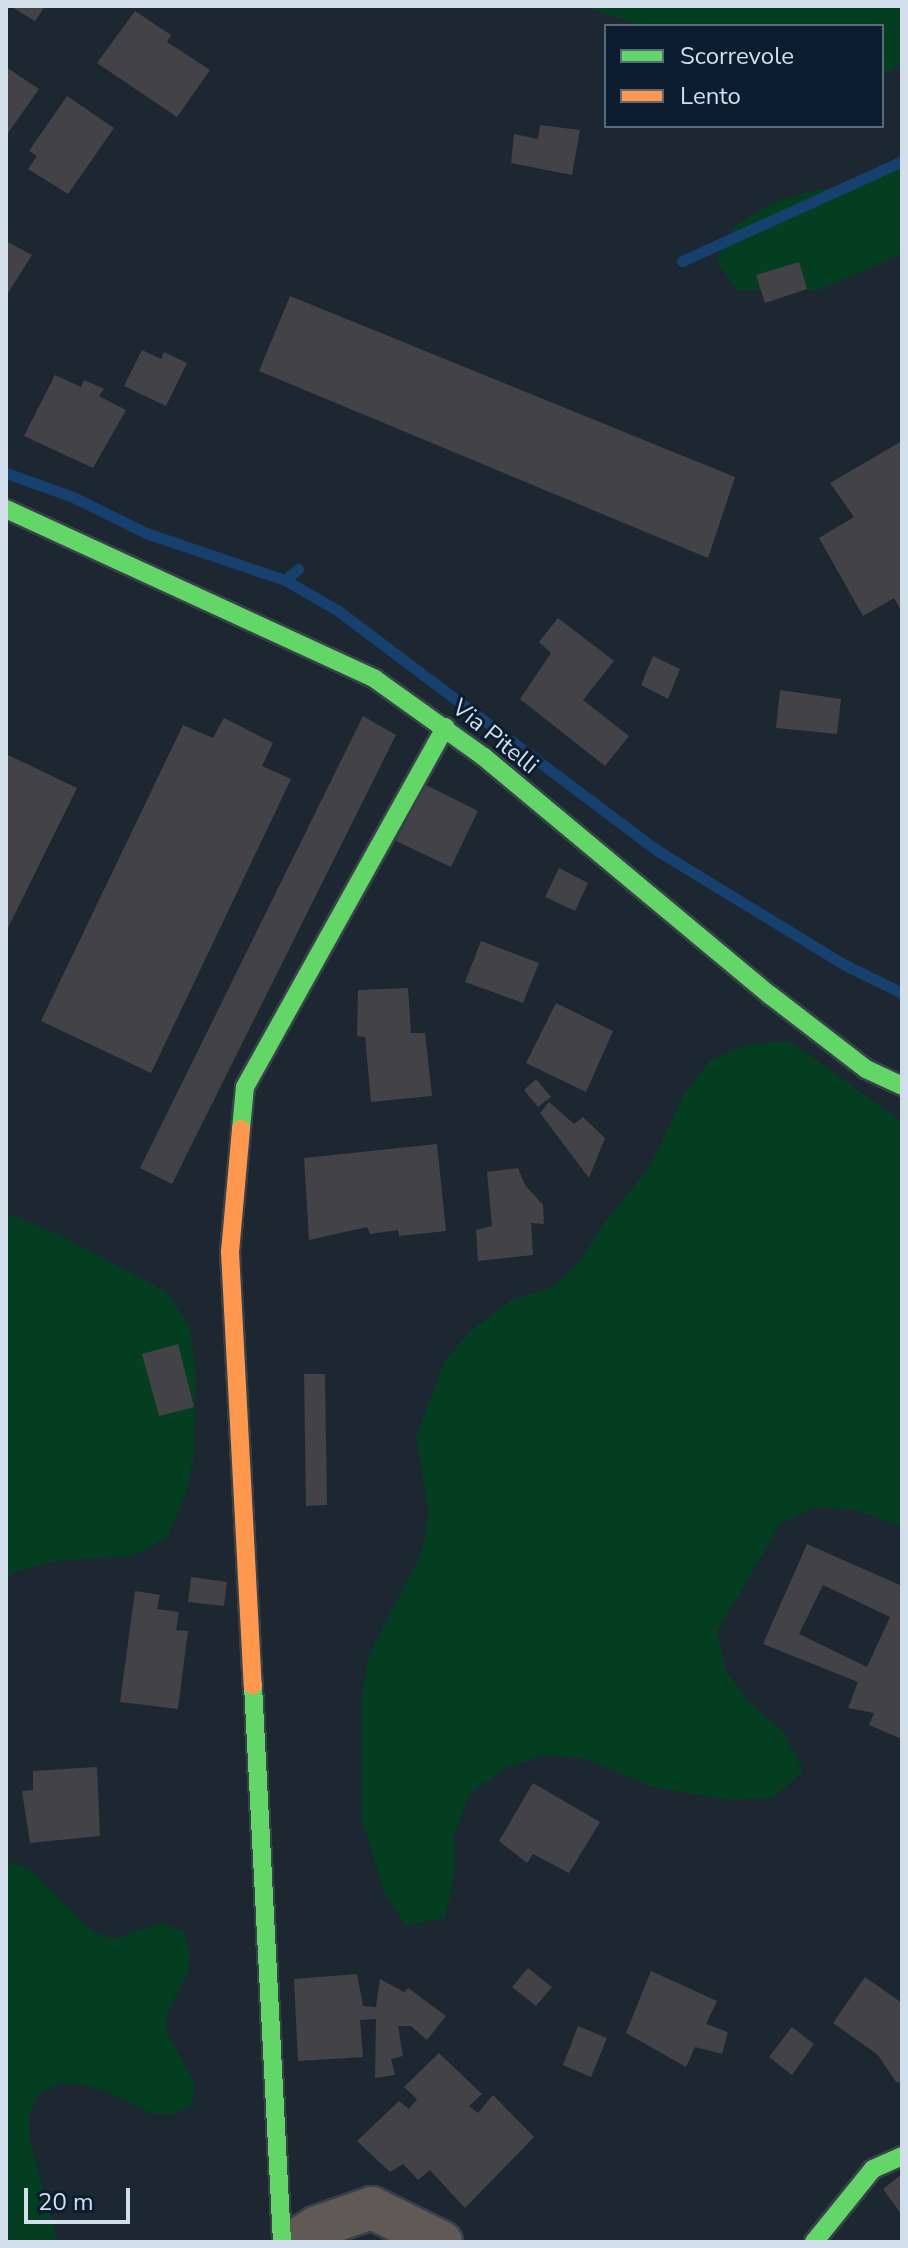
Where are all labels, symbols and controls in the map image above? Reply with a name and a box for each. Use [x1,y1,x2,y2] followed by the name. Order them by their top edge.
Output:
[604,24,884,128] legend
[680,40,794,72] text: Scorrevole
[680,80,741,112] text: Lento
[446,694,544,780] street label: Via Pitelli
[28,2172,134,2222] scale bar
[38,2186,94,2218] text: 20 m

